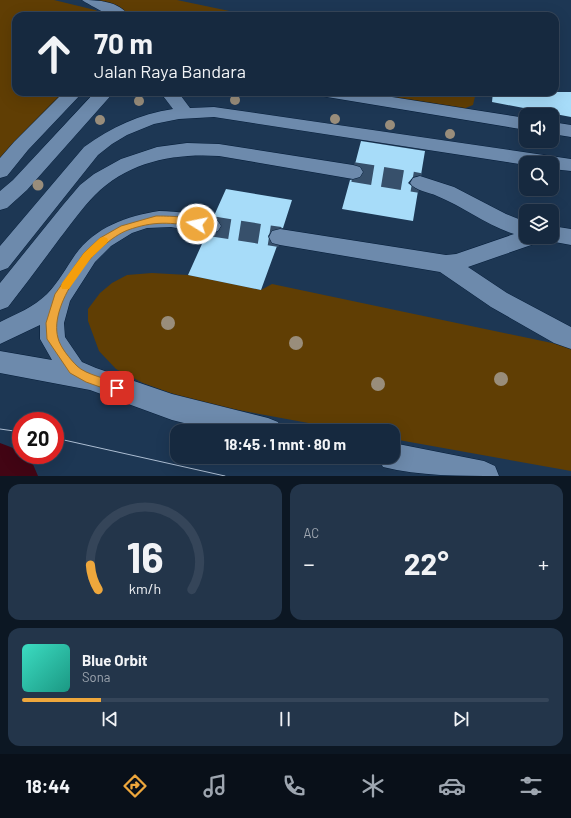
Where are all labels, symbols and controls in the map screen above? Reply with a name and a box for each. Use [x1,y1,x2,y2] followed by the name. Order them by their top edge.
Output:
[94,26,153,60] text: 70 m
[28,28,80,80] icon: ahead
[94,60,246,82] text: Jalan Raya Bandara
[519,108,559,244] map controls
[519,108,559,148] button: sound
[519,156,559,196] button: search
[176,203,218,245] position arrow
[519,204,559,244] button: layers
[100,371,134,405] pin
[106,377,128,399] icon: arrive
[12,412,64,464] speed limit sign: 20
[224,435,346,453] text: 18:45 · 1 mnt · 80 m
[304,525,319,541] text: AC
[126,531,163,581] text: 16
[404,545,449,581] text: 22°
[304,550,315,576] text: −
[538,550,549,576] text: +
[129,580,161,597] text: km/h
[82,651,147,669] text: Blue Orbit
[82,669,110,685] text: Sona
[99,708,121,730] icon: previous
[274,708,296,730] icon: pause
[450,708,472,730] icon: next
[121,772,149,800] icon: directions
[201,772,229,800] icon: music
[280,772,308,800] icon: phone
[359,772,387,800] icon: climate
[438,772,466,800] icon: car
[517,772,545,800] icon: filters
[26,775,70,797] text: 18:44

